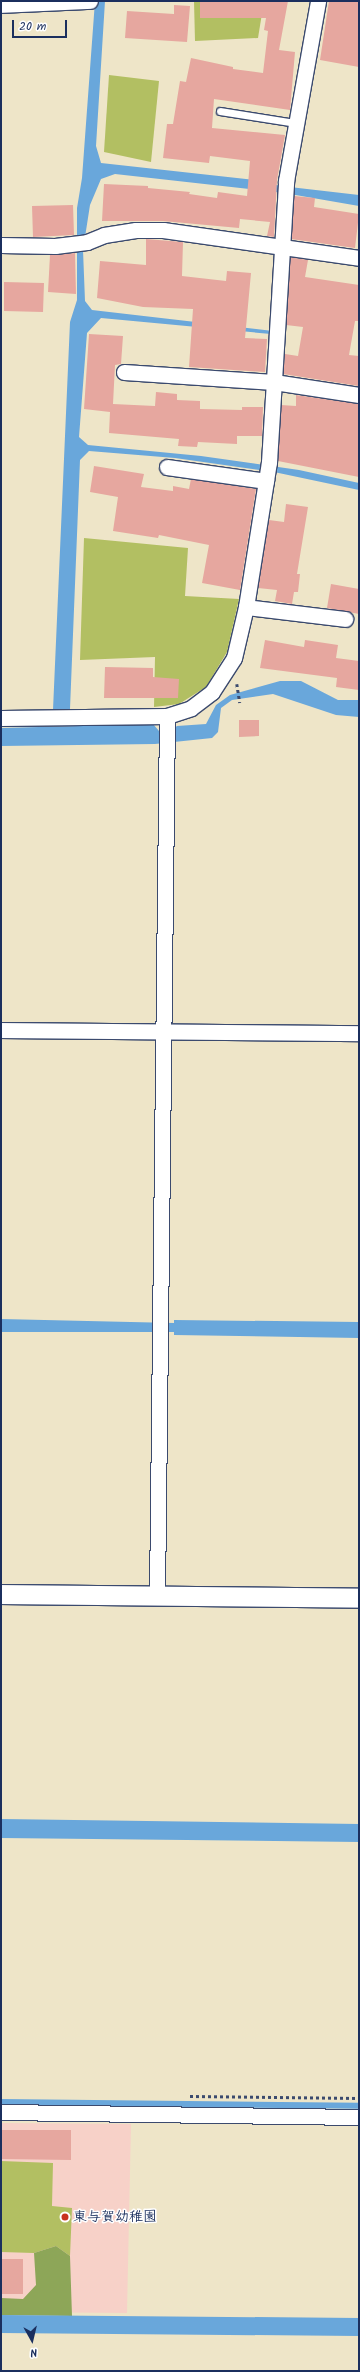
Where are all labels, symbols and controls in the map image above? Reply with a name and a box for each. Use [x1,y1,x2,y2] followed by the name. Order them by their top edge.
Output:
[14,12,69,38] scale bar
[19,17,46,36] text: 20 m
[73,2209,157,2225] place label: 東与賀幼稚園
[60,2212,70,2222] marker: 東与賀幼稚園
[12,2320,52,2360] north arrow
[29,2342,38,2361] text: N

